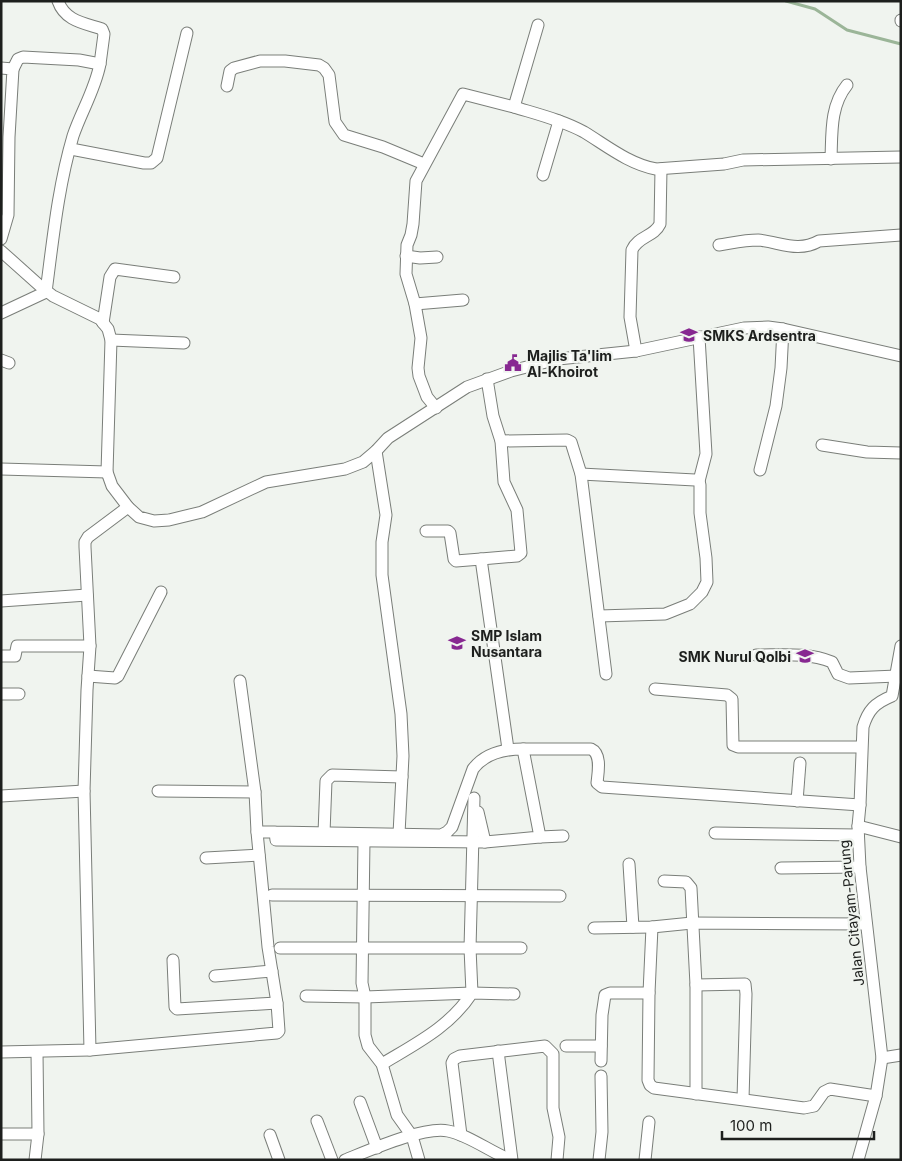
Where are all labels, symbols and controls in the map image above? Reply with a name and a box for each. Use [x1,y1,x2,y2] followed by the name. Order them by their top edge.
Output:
[679,325,699,345] school or university icon: SMKS Ardsentra
[703,327,816,344] place label: SMKS Ardsentra
[527,347,612,380] place label: Majlis Ta'lim Al-Khoirot
[503,353,523,373] public building icon: Majlis Ta'lim Al-Khoirot
[471,627,542,660] place label: SMP Islam Nusantara
[447,633,467,653] school or university icon: SMP Islam Nusantara
[795,646,815,666] school or university icon: SMK Nurul Qolbi
[679,648,791,665] place label: SMK Nurul Qolbi
[835,839,867,987] street label: Jalan Citayam-Parung
[722,1108,874,1140] scale bar
[730,1116,772,1135] text: 100 m

